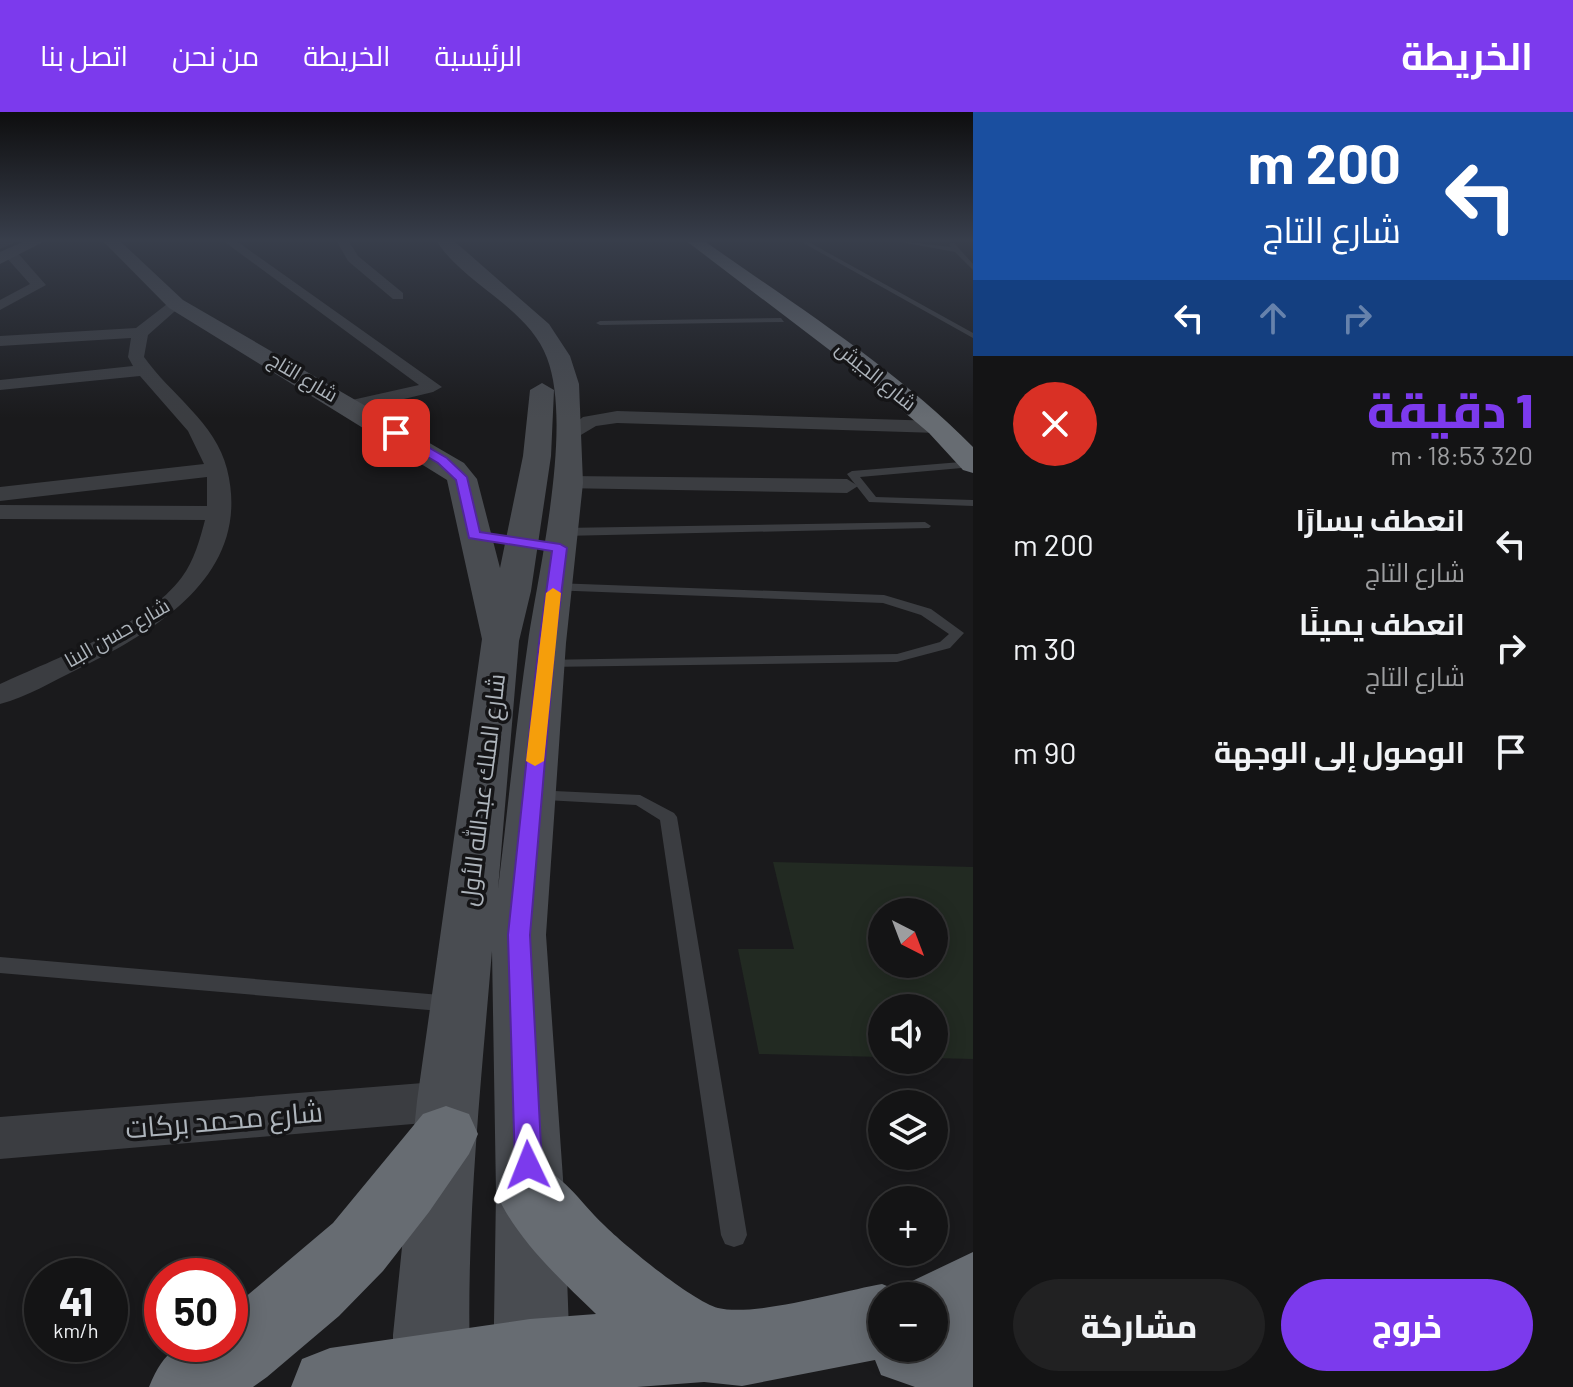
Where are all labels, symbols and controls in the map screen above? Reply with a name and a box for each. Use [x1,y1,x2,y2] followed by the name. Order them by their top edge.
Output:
[1401,32,1533,78] text: الخريطة
[40,38,128,72] text: اتصل بنا
[172,38,259,72] text: من نحن
[303,38,391,72] text: الخريطة
[435,38,522,72] text: الرئيسية
[1248,128,1401,195] text: 200 m
[1429,144,1533,248] icon: left
[1262,207,1401,250] text: شارع التاج
[1167,296,1211,340] icon: left
[1251,296,1295,340] icon: ahead
[1335,296,1379,340] icon: right
[830,336,922,417] street label: شارع الجيش
[263,346,343,409] street label: شارع التاج
[1367,380,1533,438] text: 1 دقيقة
[1013,382,1097,466] button: close
[362,399,430,467] pin
[374,411,418,455] icon: arrive
[1390,439,1533,470] text: 320 m · 18:53
[1295,501,1465,537] text: انعطف يسارًا
[1489,522,1533,566] icon: left
[1013,526,1094,562] text: 200 m
[1365,556,1465,587] text: شارع التاج
[60,592,175,674] street label: شارع حسن البنا
[1299,605,1465,641] text: انعطف يمينًا
[1489,626,1533,670] icon: right
[1013,630,1076,666] text: 30 m
[1365,660,1465,691] text: شارع التاج
[453,672,513,908] street label: شارع الملك عبدالله الأول
[1489,730,1533,774] icon: arrive
[1214,733,1465,769] text: الوصول إلى الوجهة
[1013,734,1076,770] text: 90 m
[868,898,948,978] north arrow
[868,898,948,1362] map controls
[868,994,948,1074] button: sound
[868,1090,948,1170] button: layers
[124,1093,324,1148] street label: شارع محمد بركات
[486,1123,570,1207] position arrow
[868,1186,948,1266] button: +
[144,1258,248,1362] speed limit sign: 50
[59,1276,93,1324] text: 41
[1013,1279,1265,1371] button: مشاركة
[1281,1279,1533,1371] button: خروج
[868,1282,948,1362] button: −
[53,1318,99,1342] text: km/h

